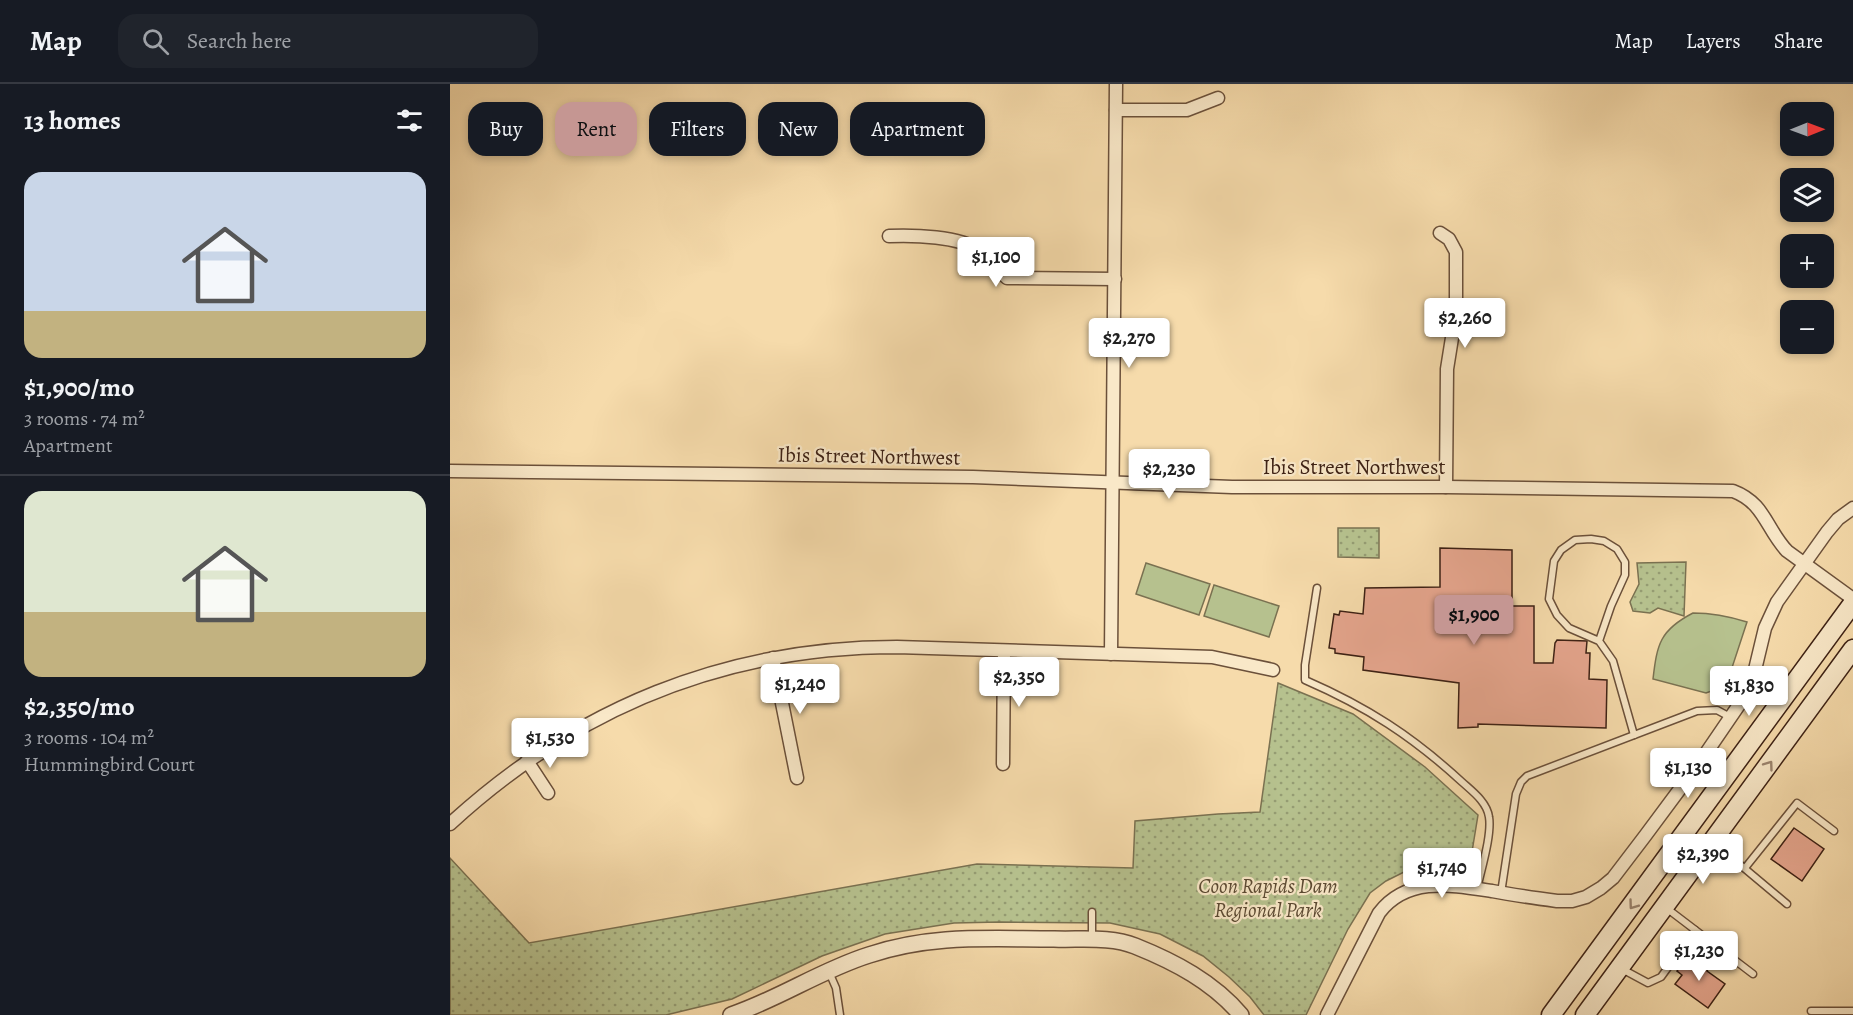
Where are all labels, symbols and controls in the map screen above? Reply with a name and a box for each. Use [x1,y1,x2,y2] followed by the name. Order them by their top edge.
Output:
[118,14,538,68] search box
[30,22,82,60] text: Map
[139,25,172,58] icon: search
[187,26,291,56] text: Search here
[1614,27,1653,55] text: Map
[1686,27,1741,55] text: Layers
[1774,27,1823,55] text: Share
[468,102,543,156] chip: Buy
[555,102,637,156] chip: Rent
[649,102,746,156] chip: Filters
[758,102,838,156] chip: New
[850,102,985,156] chip: Apartment
[1780,102,1834,156] north arrow
[1780,102,1834,354] map controls
[24,103,121,138] text: 13 homes
[393,104,426,137] icon: filters
[1780,168,1834,222] button: layers
[171,211,279,319] icon: home
[1780,234,1834,288] button: +
[947,237,1045,288] pin: $1,100
[971,243,1021,270] text: $1,100
[1416,298,1514,349] pin: $2,260
[1780,300,1834,354] button: −
[1438,304,1492,331] text: $2,260
[1080,318,1178,369] pin: $2,270
[1103,324,1155,351] text: $2,270
[24,370,134,405] text: $1,900/mo
[24,405,145,432] text: 3 rooms · 74 m²
[24,432,113,459] text: Apartment
[777,440,961,472] street label: Ibis Street Northwest
[1120,449,1218,500] pin: $2,230
[1263,453,1445,481] street label: Ibis Street Northwest
[1143,455,1195,482] text: $2,230
[171,530,279,638] icon: home
[1425,595,1523,646] pin: $1,900
[1448,601,1500,628] text: $1,900
[970,657,1068,708] pin: $2,350
[993,663,1045,690] text: $2,350
[751,664,849,715] pin: $1,240
[1700,666,1798,717] pin: $1,830
[775,670,825,697] text: $1,240
[1724,672,1774,699] text: $1,830
[24,689,135,724] text: $2,350/mo
[501,718,599,769] pin: $1,530
[24,724,154,751] text: 3 rooms · 104 m²
[525,724,575,751] text: $1,530
[1639,748,1737,799] pin: $1,130
[24,751,195,778] text: Hummingbird Court
[1664,754,1712,781] text: $1,130
[1762,760,1773,771] one-way arrow
[1654,834,1752,885] pin: $2,390
[1677,840,1729,867] text: $2,390
[1393,848,1491,899] pin: $1,740
[1417,854,1467,881] text: $1,740
[1198,872,1338,924] park label: Coon Rapids Dam Regional Park
[1629,899,1640,910] one-way arrow
[1650,931,1748,982] pin: $1,230
[1674,937,1724,964] text: $1,230

